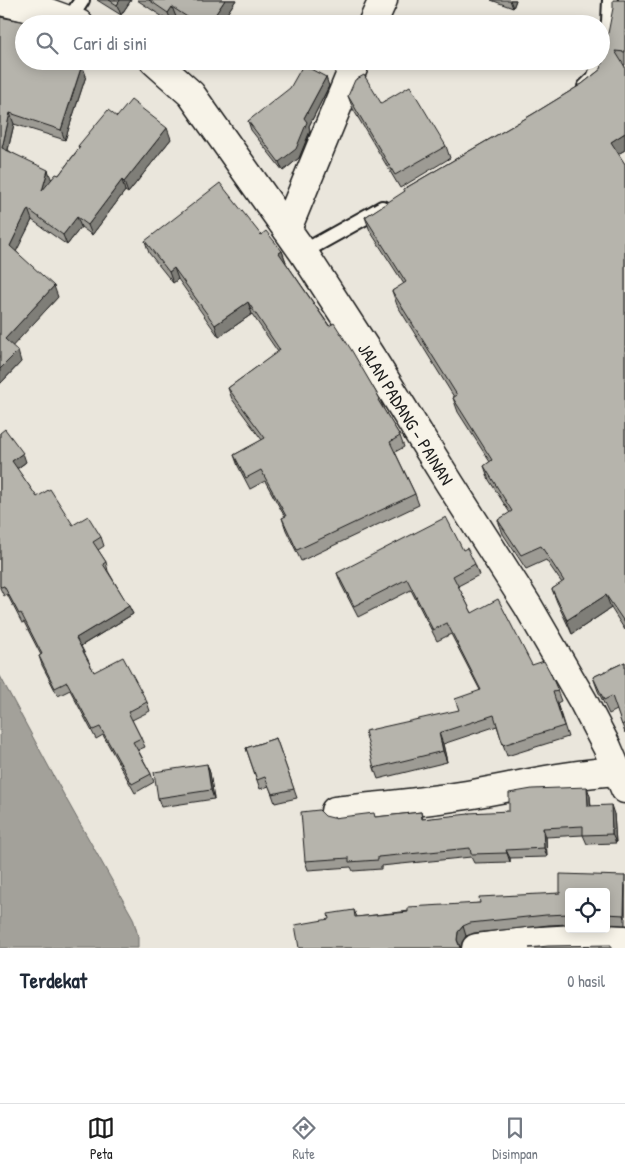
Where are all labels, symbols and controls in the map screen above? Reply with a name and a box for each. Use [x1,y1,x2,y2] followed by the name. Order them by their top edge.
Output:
[15,15,610,70] search box
[33,29,61,57] icon: search
[73,30,147,56] text: Cari di sini
[352,338,460,489] street label: JALAN PADANG - PAINAN
[565,888,610,933] map controls
[565,888,610,933] button: locate
[20,966,87,995] text: Terdekat
[567,970,605,992] text: 0 hasil
[87,1114,115,1163] tab: Peta
[290,1114,318,1163] tab: Rute
[492,1114,538,1163] tab: Disimpan

